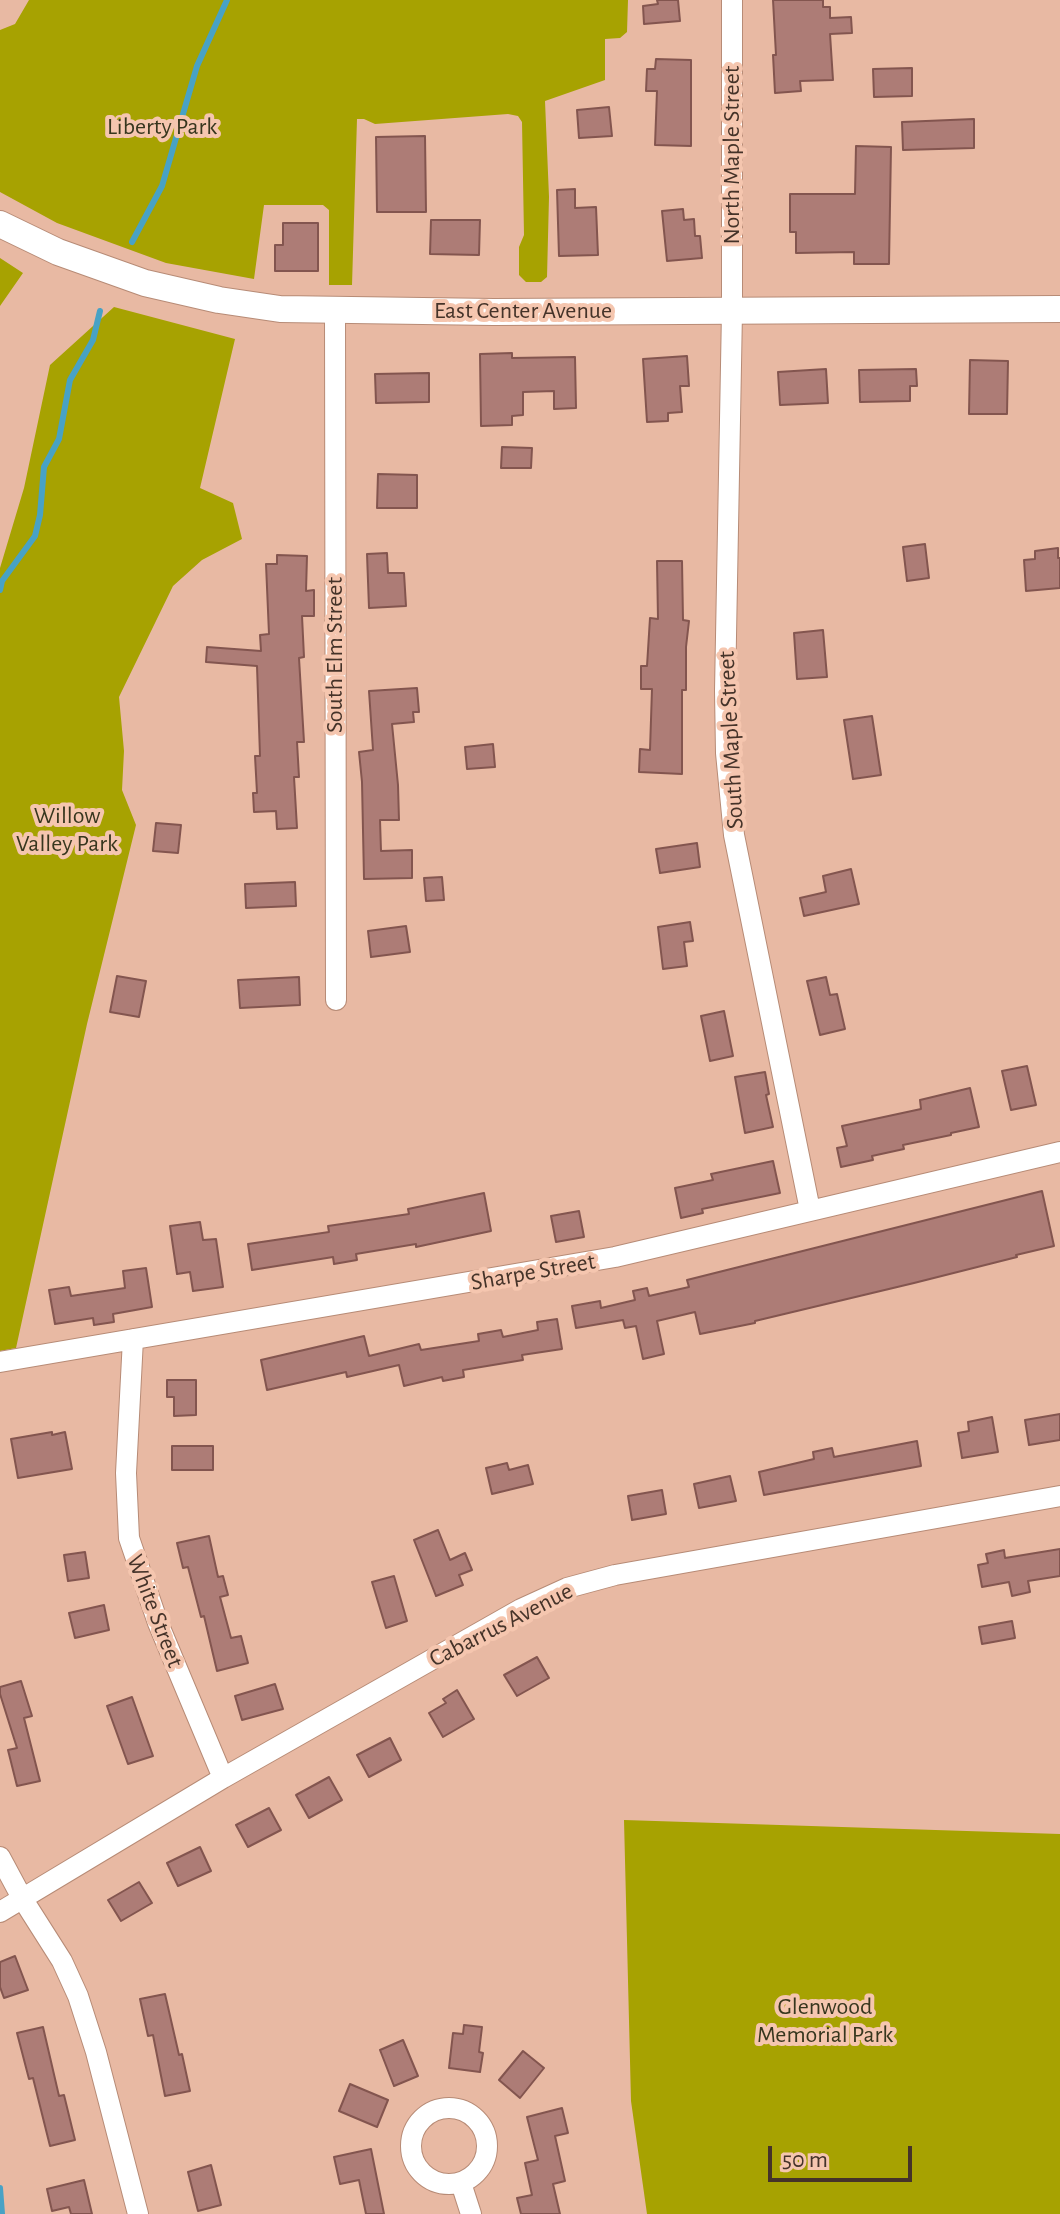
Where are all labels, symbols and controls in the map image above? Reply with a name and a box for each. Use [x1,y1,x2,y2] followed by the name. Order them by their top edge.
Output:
[718,66,746,244] street label: North Maple Street
[107,113,217,141] park label: Liberty Park
[434,297,612,325] street label: East Center Avenue
[321,577,349,733] street label: South Elm Street
[712,650,750,830] street label: South Maple Street
[16,802,118,858] park label: Willow Valley Park
[469,1247,597,1297] street label: Sharpe Street
[120,1551,190,1671] street label: White Street
[424,1576,578,1674] street label: Cabarrus Avenue
[757,1993,893,2049] park label: Glenwood Memorial Park
[772,2130,916,2180] scale bar
[782,2148,828,2172] text: 50 m

